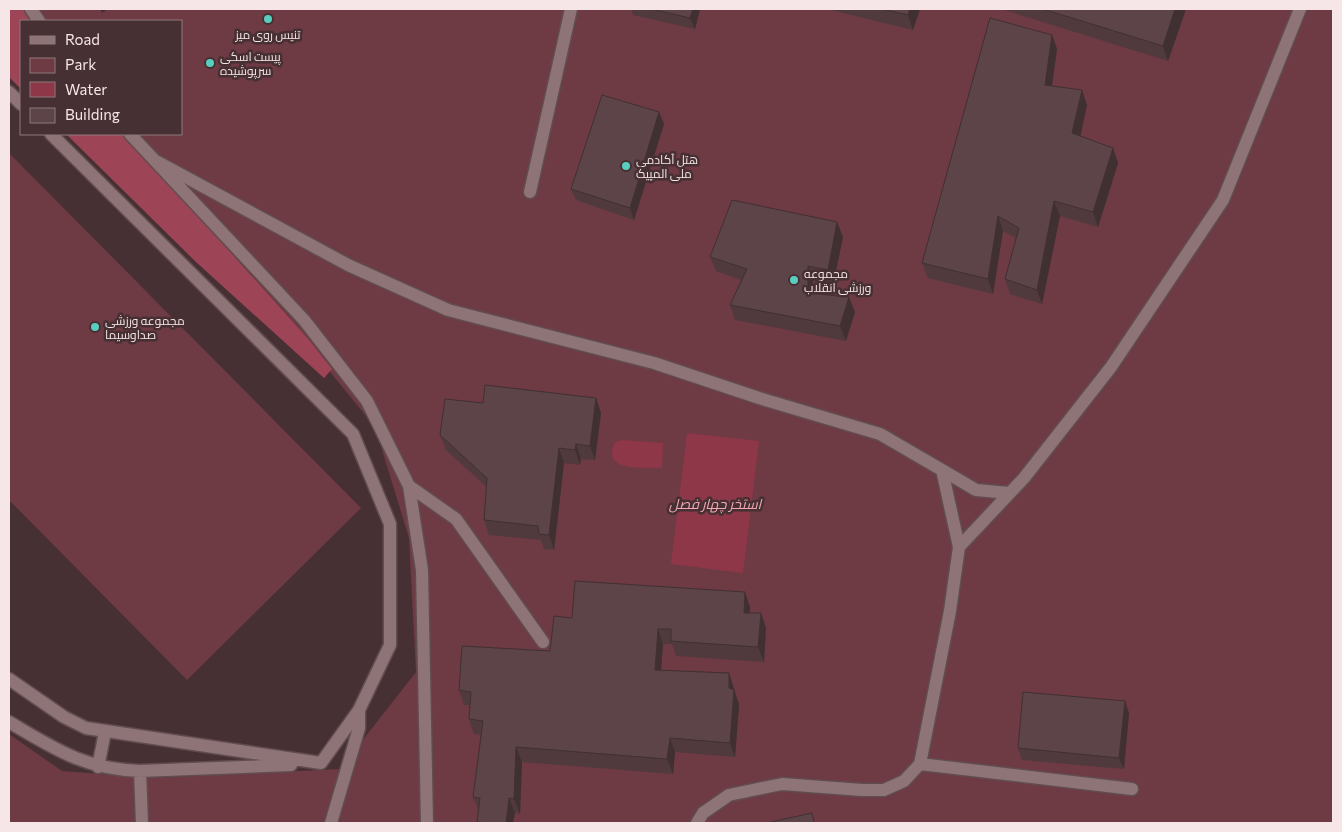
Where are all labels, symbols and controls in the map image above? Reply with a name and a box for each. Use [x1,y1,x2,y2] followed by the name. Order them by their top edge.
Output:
[262,13,274,25] marker: تنیس روی میز
[20,20,182,135] legend
[234,27,301,42] place label: تنیس روی میز
[65,30,100,48] text: Road
[220,49,282,80] place label: پیست اسکی سرپوشیده
[65,55,96,73] text: Park
[204,57,216,69] marker: پیست اسکی سرپوشیده
[65,80,107,98] text: Water
[65,105,120,123] text: Building
[636,152,698,182] place label: هتل آکادمی ملی المپیک
[620,160,632,172] marker: هتل آکادمی ملی المپیک
[804,266,871,295] place label: مجموعه ورزشی انقلاب
[788,274,800,286] marker: مجموعه ورزشی انقلاب
[105,313,185,342] place label: مجموعه ورزشی صداوسیما
[89,321,101,333] marker: مجموعه ورزشی صداوسیما
[669,495,762,514] water label: استخر چهار فصل

